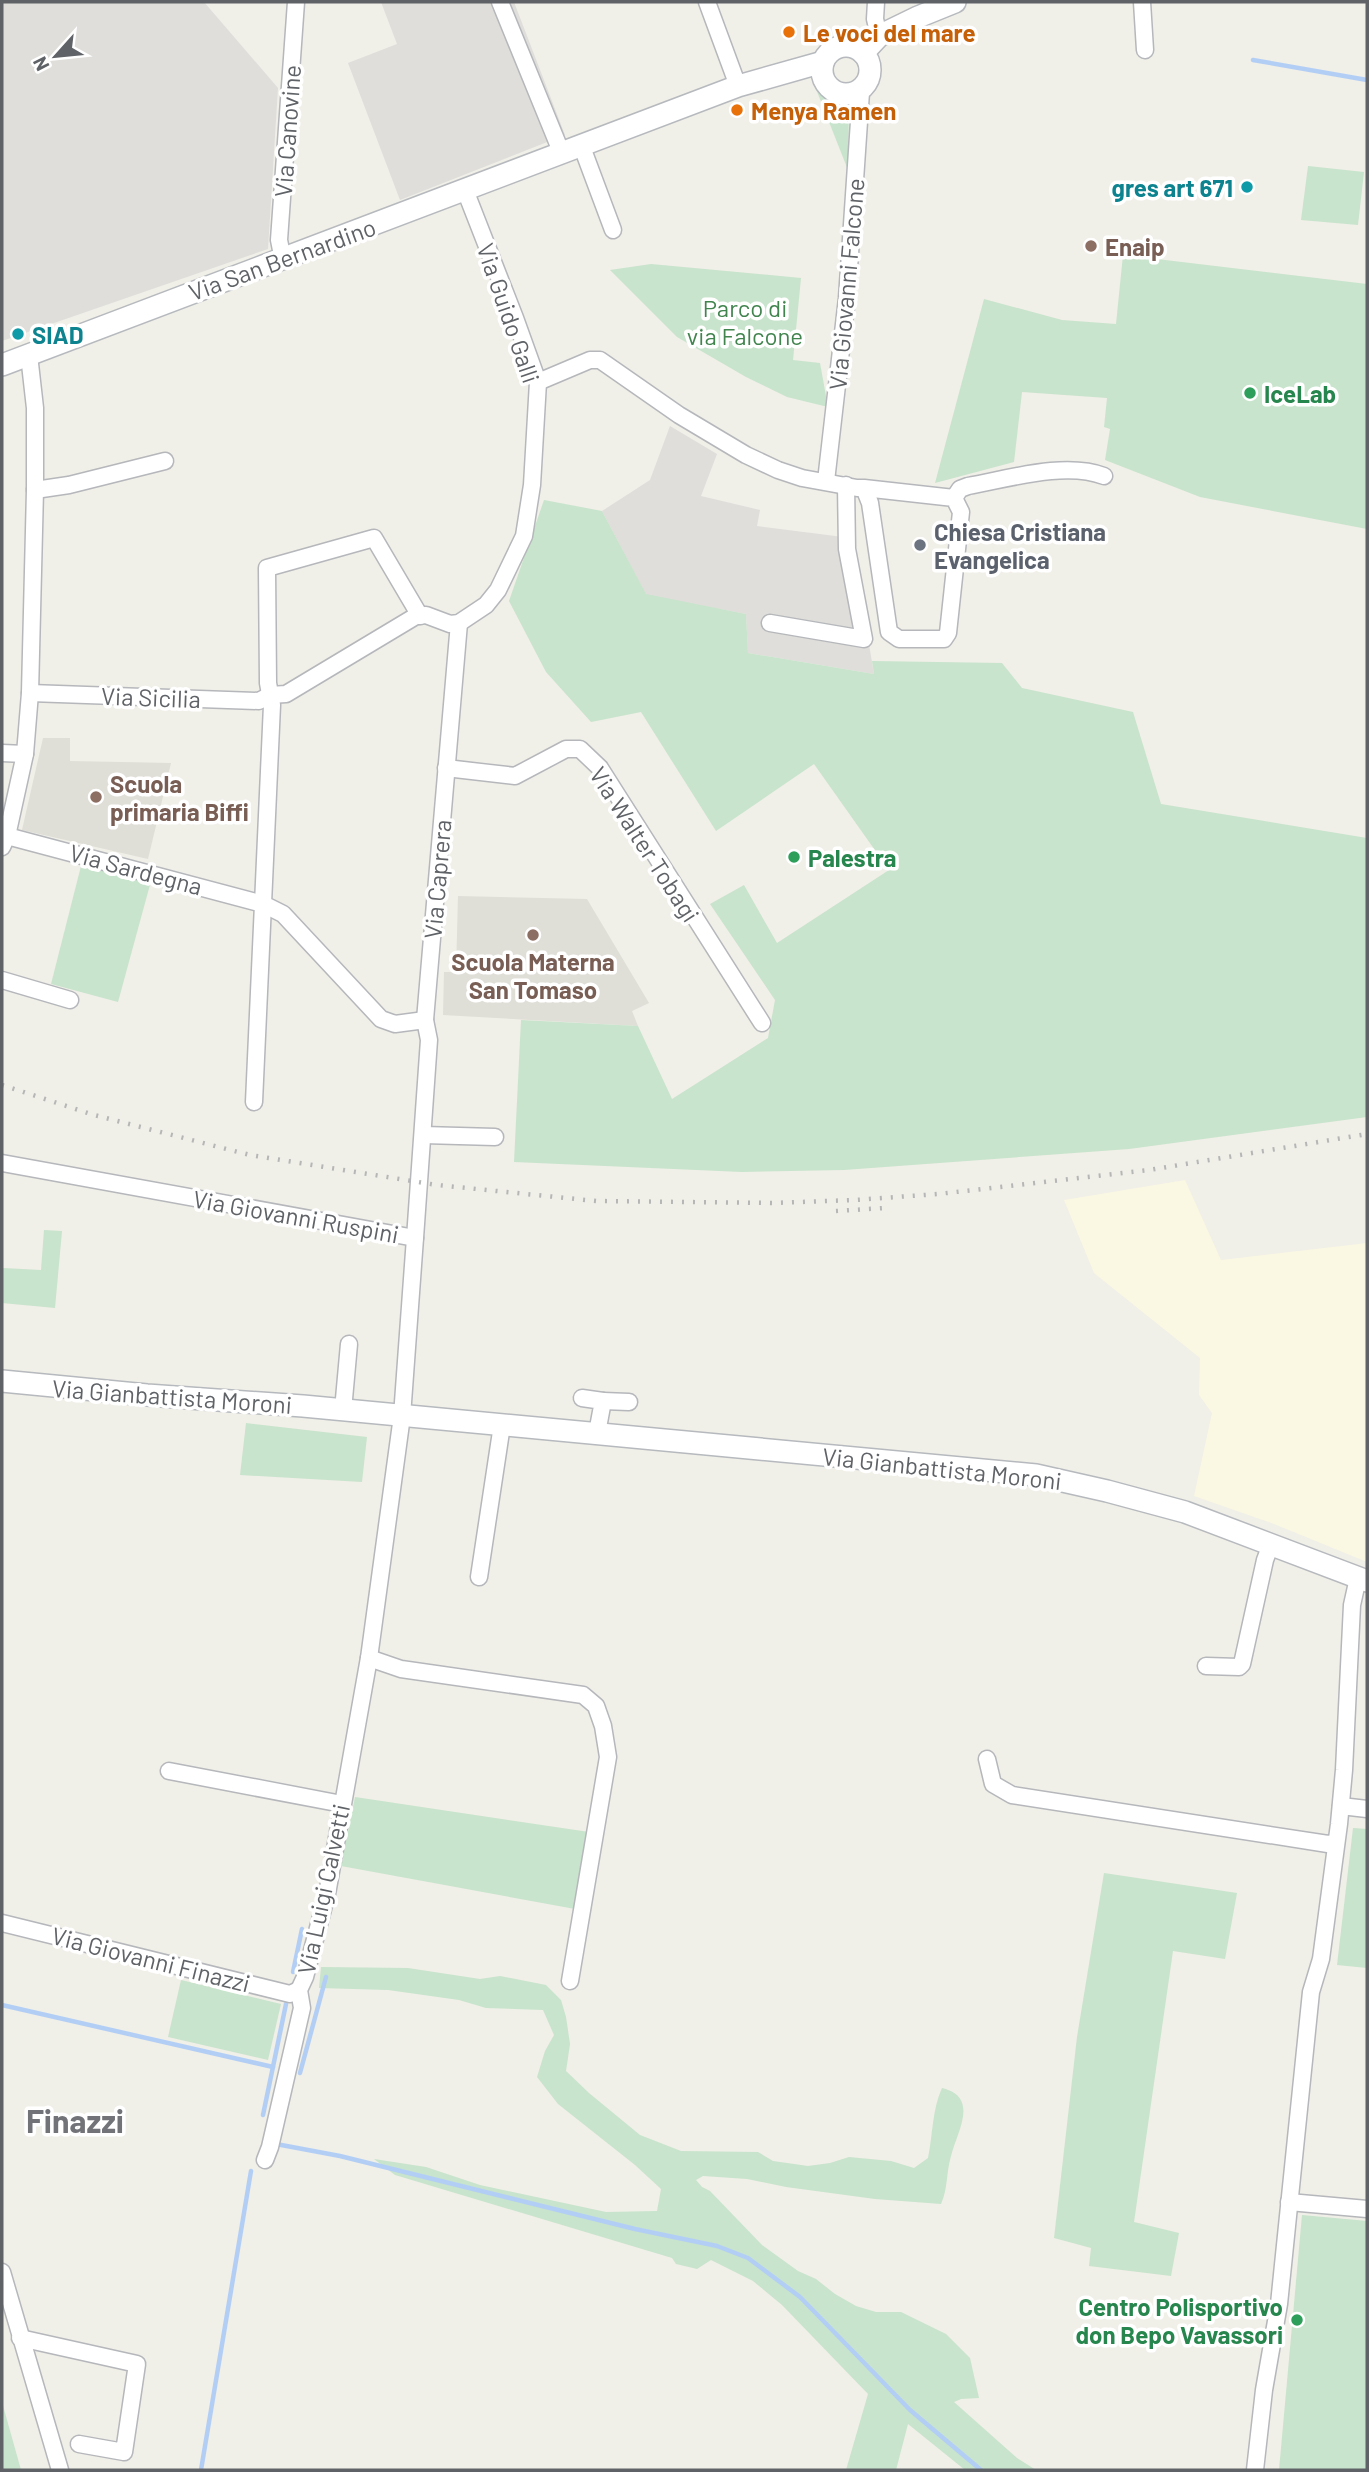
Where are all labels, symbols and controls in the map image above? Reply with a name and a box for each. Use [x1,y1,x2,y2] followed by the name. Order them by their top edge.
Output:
[803,18,976,47] place label: Le voci del mare
[21,21,91,91] north arrow
[781,24,797,40] marker: Le voci del mare
[27,53,54,75] text: N
[268,64,306,198] street label: Via Canovine
[751,96,896,125] place label: Menya Ramen
[729,102,745,118] marker: Menya Ramen
[1112,173,1233,202] place label: gres art 671
[822,177,870,391] street label: Via Giovanni Falcone
[1239,179,1255,195] marker: gres art 671
[185,212,379,306] street label: Via San Bernardino
[1105,232,1165,261] place label: Enaip
[1083,238,1099,254] marker: Enaip
[472,239,546,387] street label: Via Guido Galli
[687,293,803,350] park label: Parco di via Falcone
[32,320,84,349] place label: SIAD
[10,326,26,342] marker: SIAD
[1264,379,1336,408] place label: IceLab
[1242,385,1258,401] marker: IceLab
[934,517,1106,574] place label: Chiesa Cristiana Evangelica
[912,537,928,553] marker: Chiesa Cristiana Evangelica
[101,681,201,713] street label: Via Sicilia
[584,761,706,927] street label: Via Walter Tobagi
[110,769,249,826] place label: Scuola primaria Biffi
[88,789,104,805] marker: Scuola primaria Biffi
[417,818,457,940] street label: Via Caprera
[67,837,205,901] street label: Via Sardegna
[808,843,897,872] place label: Palestra
[786,849,802,865] marker: Palestra
[525,927,541,943] marker: Scuola Materna San Tomaso
[451,947,615,1004] place label: Scuola Materna San Tomaso
[191,1184,401,1248] street label: Via Giovanni Ruspini
[51,1373,293,1419] street label: Via Gianbattista Moroni
[821,1441,1063,1495] street label: Via Gianbattista Moroni
[291,1801,355,1977] street label: Via Luigi Calvetti
[49,1920,253,1998] street label: Via Giovanni Finazzi
[26,2101,124,2139] district label: Finazzi
[1075,2292,1283,2349] place label: Centro Polisportivo don Bepo Vavassori
[1289,2312,1305,2328] marker: Centro Polisportivo don Bepo Vavassori

